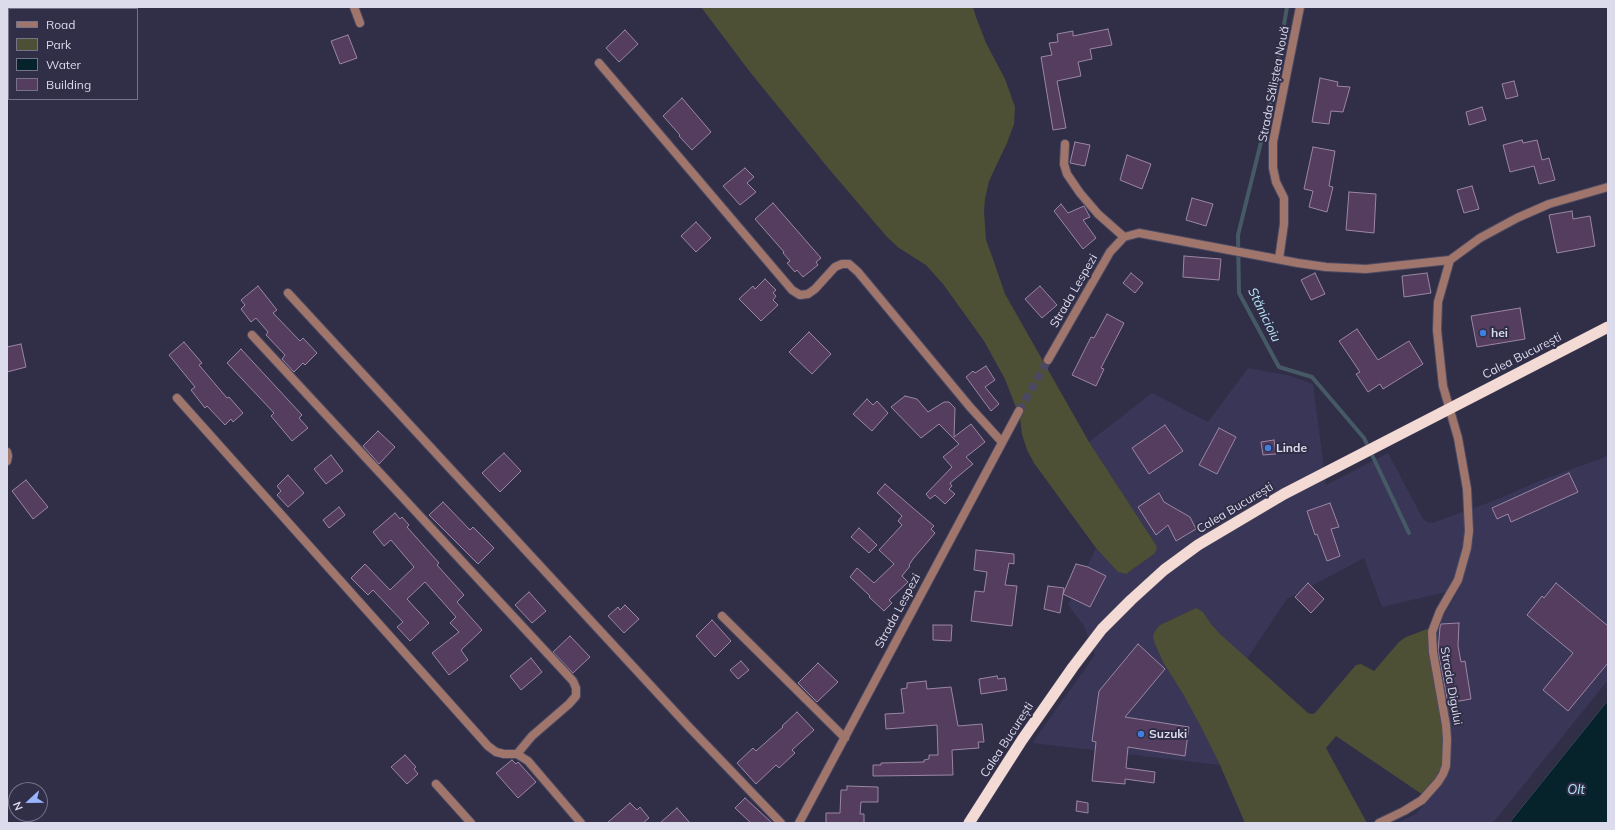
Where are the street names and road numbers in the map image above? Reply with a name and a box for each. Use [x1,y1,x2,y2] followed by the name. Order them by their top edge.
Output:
[1256,25,1292,143] street label: Strada Săliștea Nouă
[1047,252,1101,330] street label: Strada Lespezi
[1480,330,1564,382] street label: Calea București
[1194,480,1276,536] street label: Calea București
[872,571,924,651] street label: Strada Lespezi
[1437,646,1465,726] street label: Strada Digului
[977,700,1037,780] street label: Calea București

